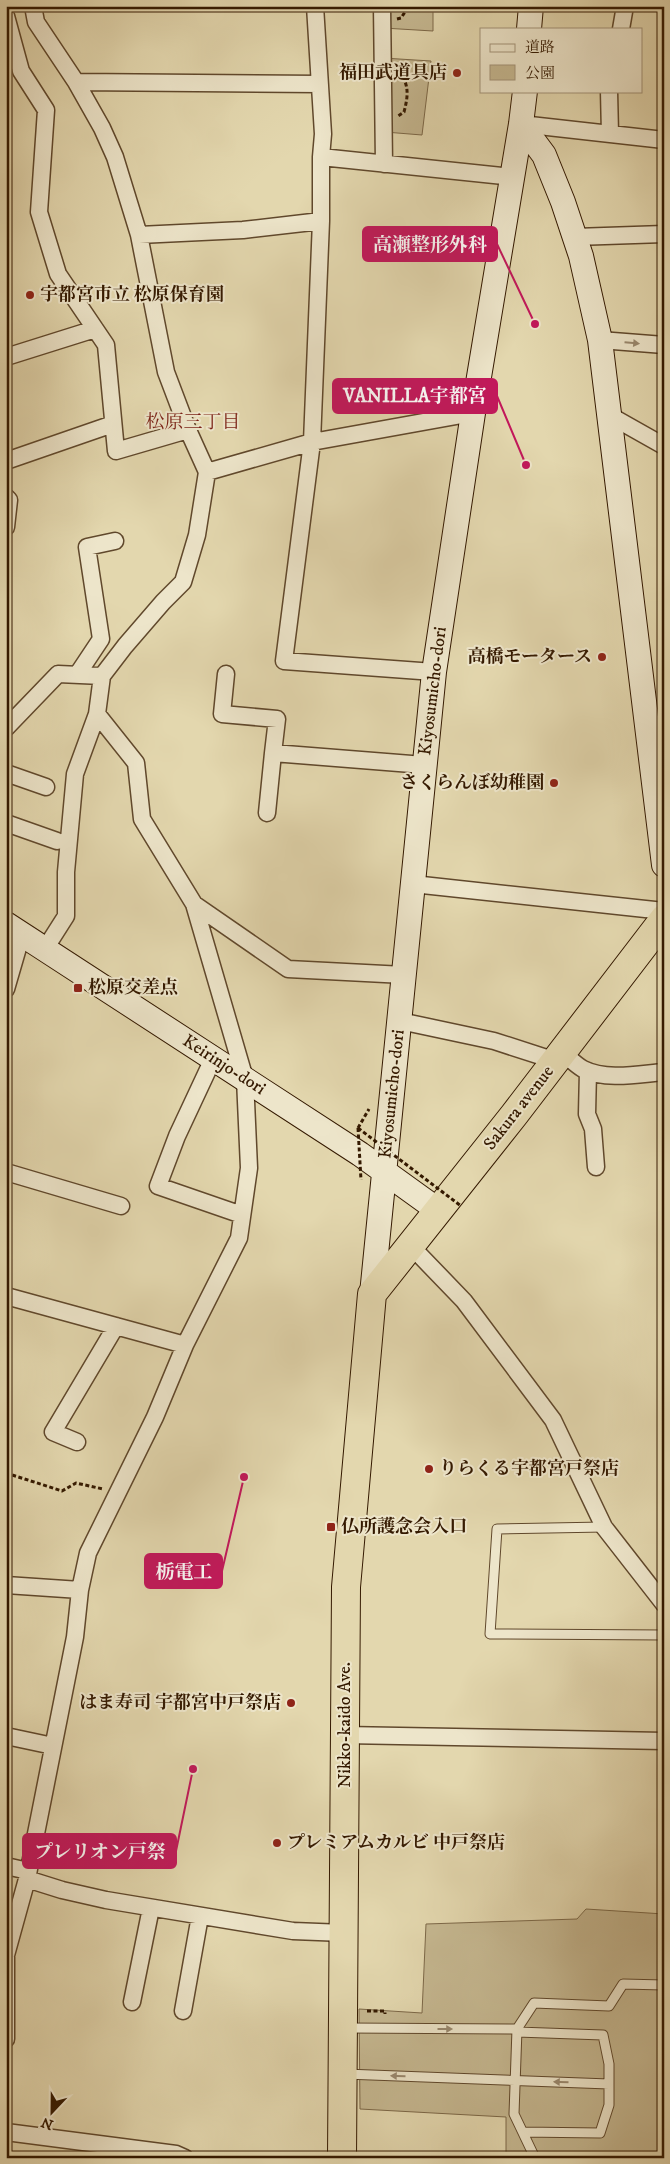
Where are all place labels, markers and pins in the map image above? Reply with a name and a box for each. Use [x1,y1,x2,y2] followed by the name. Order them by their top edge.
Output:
[339,62,447,84] place label: 福田武道具店
[451,67,463,79] marker: 福田武道具店
[363,227,497,261] callout: 高瀬整形外科
[40,284,224,306] place label: 宇都宮市立 松原保育園
[24,289,36,301] marker: 宇都宮市立 松原保育園
[333,379,497,413] callout: VANILLA宇都宮
[468,646,592,668] place label: 高橋モータース
[596,651,608,663] marker: 高橋モータース
[400,772,544,794] place label: さくらんぼ幼稚園
[548,777,560,789] marker: さくらんぼ幼稚園
[88,977,178,999] place label: 松原交差点
[72,982,84,994] marker: 松原交差点
[439,1458,619,1480] place label: りらくる宇都宮戸祭店
[423,1463,435,1475] marker: りらくる宇都宮戸祭店
[341,1516,467,1538] place label: 仏所護念会入口
[325,1521,337,1533] marker: 仏所護念会入口
[145,1554,222,1588] callout: 栃電工
[79,1692,281,1714] place label: はま寿司 宇都宮中戸祭店
[285,1697,297,1709] marker: はま寿司 宇都宮中戸祭店
[287,1832,505,1854] place label: プレミアムカルビ 中戸祭店
[23,1834,176,1868] callout: プレリオン戸祭
[271,1837,283,1849] marker: プレミアムカルビ 中戸祭店

